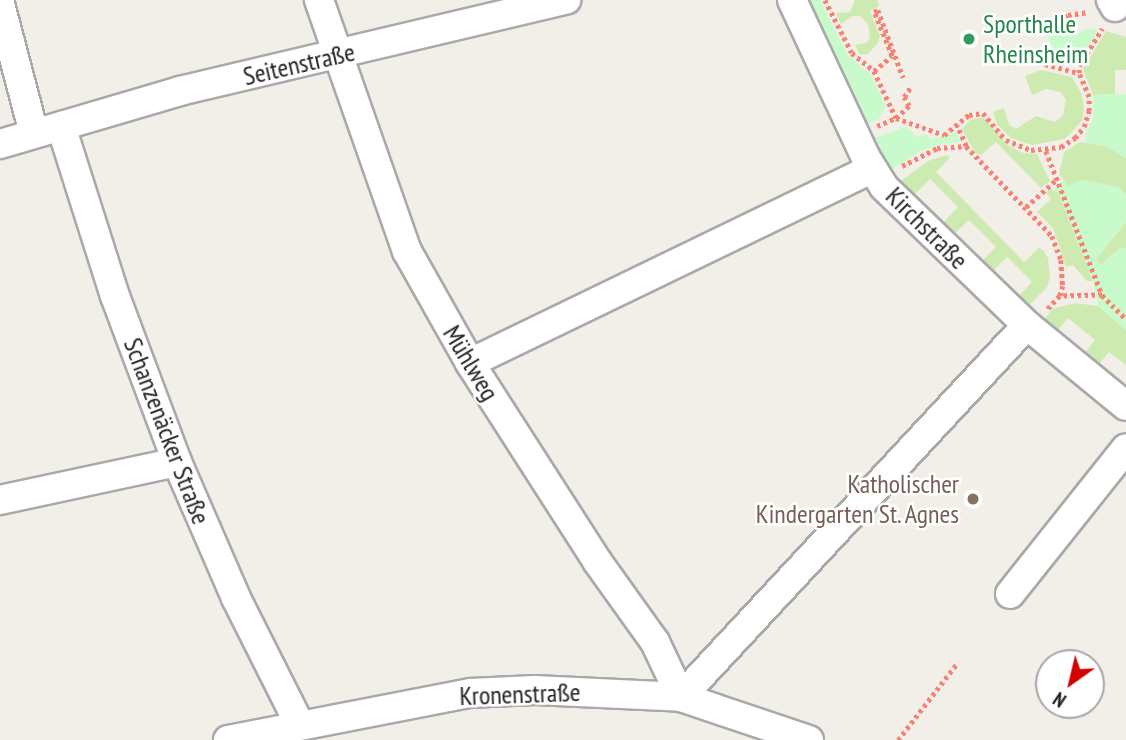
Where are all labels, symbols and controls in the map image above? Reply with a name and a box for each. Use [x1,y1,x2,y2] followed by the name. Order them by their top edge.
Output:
[983,8,1088,70] place label: Sporthalle Rheinsheim
[961,31,977,47] marker: Sporthalle Rheinsheim
[240,36,358,92] street label: Seitenstraße
[879,180,975,276] street label: Kirchstraße
[436,320,506,406] street label: Mühlweg
[117,333,217,529] street label: Schanzenäcker Straße
[753,468,959,530] place label: Katholischer Kindergarten St. Agnes
[965,491,981,507] marker: Katholischer Kindergarten St. Agnes
[1035,649,1105,719] north arrow
[459,676,581,712] street label: Kronenstraße
[1048,687,1070,713] text: N

